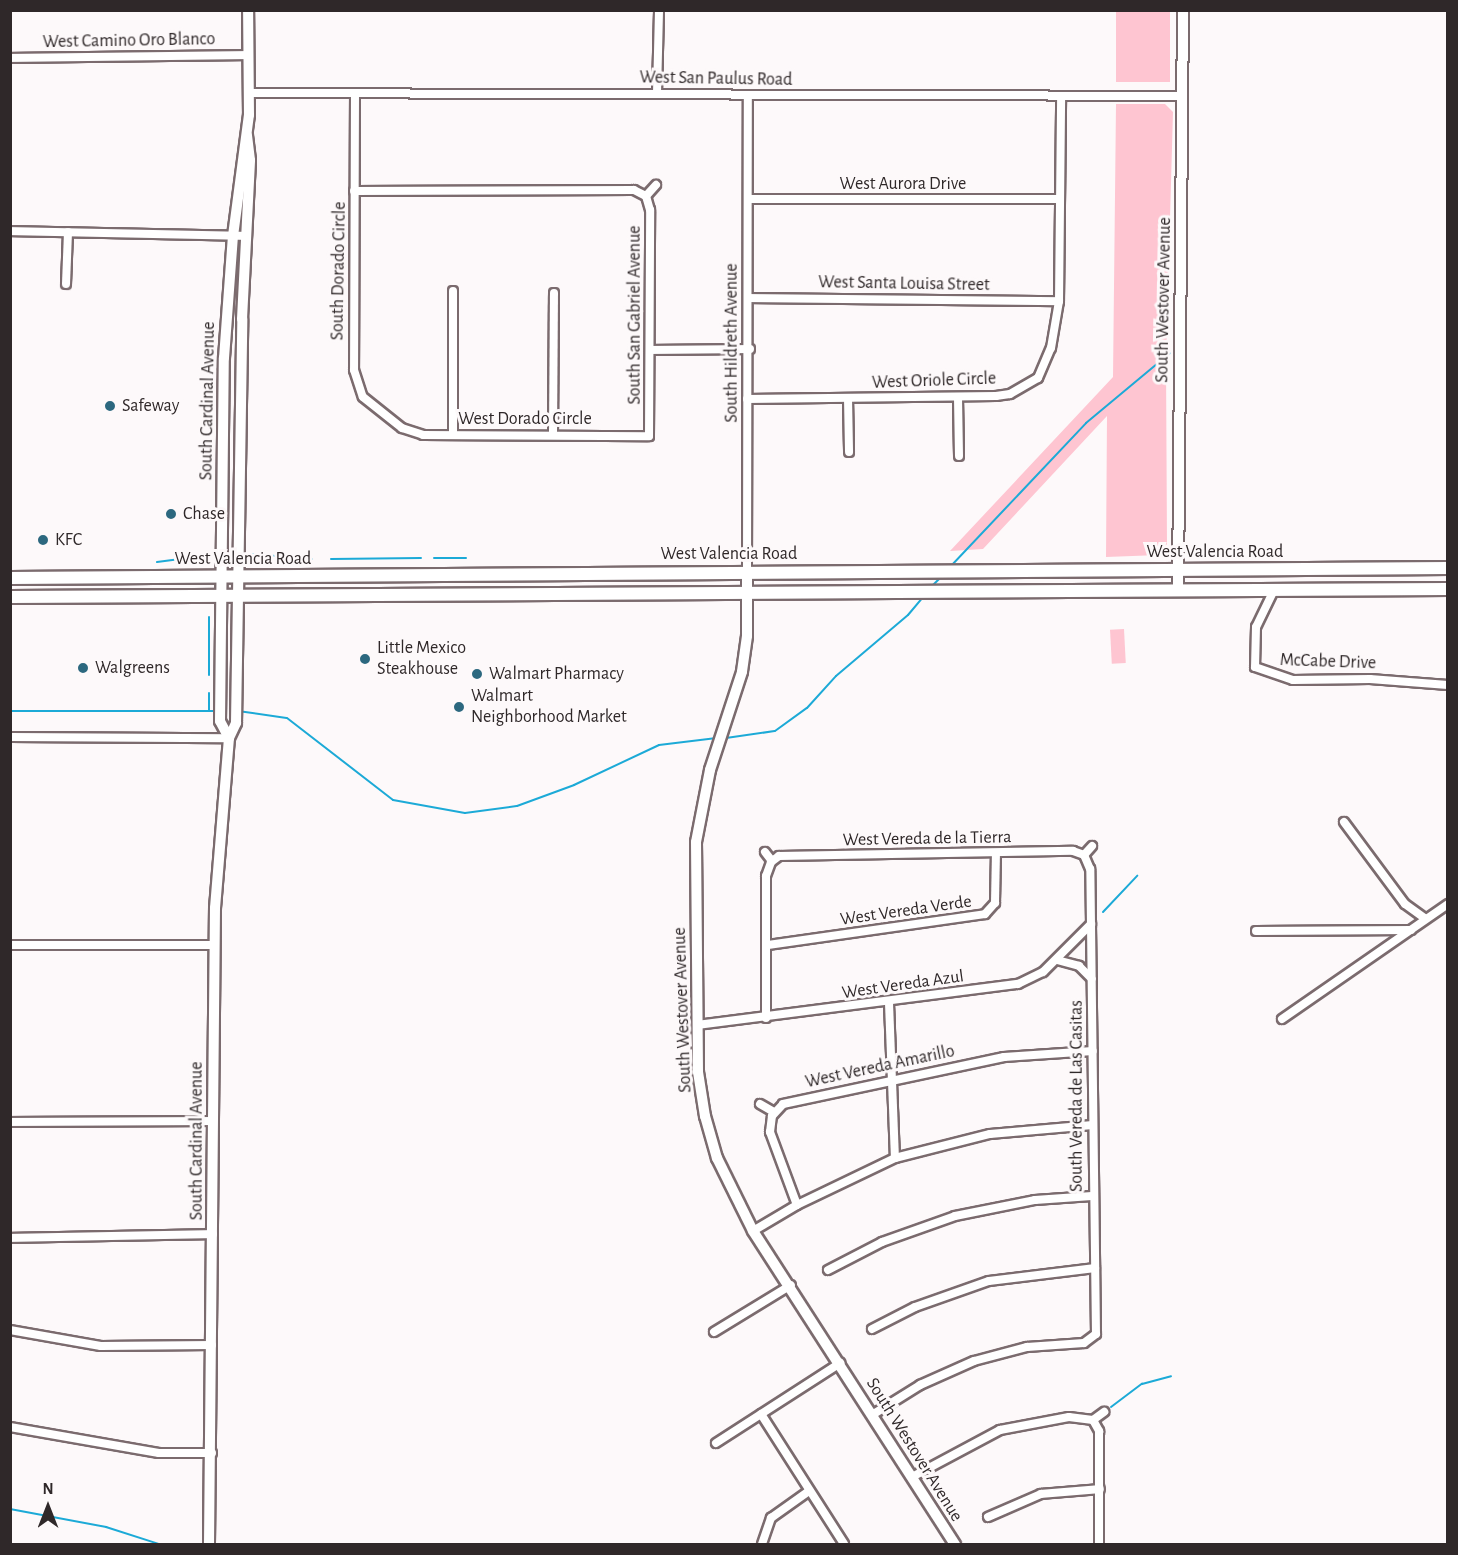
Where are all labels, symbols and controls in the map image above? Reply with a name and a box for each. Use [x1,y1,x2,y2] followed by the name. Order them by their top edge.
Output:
[43,29,215,53] street label: West Camino Oro Blanco
[639,67,793,91] street label: West San Paulus Road
[840,173,966,195] street label: West Aurora Drive
[327,201,351,341] street label: South Dorado Circle
[1152,217,1176,383] street label: South Westover Avenue
[624,225,646,405] street label: South San Gabriel Avenue
[721,263,743,423] street label: South Hildreth Avenue
[818,272,990,296] street label: West Santa Louisa Street
[196,321,220,481] street label: South Cardinal Avenue
[872,368,996,394] street label: West Oriole Circle
[122,395,179,417] place label: Safeway
[103,399,117,413] marker: Safeway
[458,408,592,430] street label: West Dorado Circle
[183,503,225,525] place label: Chase
[164,507,178,521] marker: Chase
[55,529,82,551] place label: KFC
[36,533,50,547] marker: KFC
[1147,541,1283,563] street label: West Valencia Road
[661,543,797,565] street label: West Valencia Road
[175,548,311,570] street label: West Valencia Road
[377,638,466,680] place label: Little Mexico Steakhouse
[1279,650,1377,674] street label: McCabe Drive
[358,652,372,666] marker: Little Mexico Steakhouse
[95,657,170,679] place label: Walgreens
[76,661,90,675] marker: Walgreens
[489,663,624,685] place label: Walmart Pharmacy
[470,667,484,681] marker: Walmart Pharmacy
[471,686,627,728] place label: Walmart Neighborhood Market
[452,700,466,714] marker: Walmart Neighborhood Market
[842,827,1012,851] street label: West Vereda de la Tierra
[839,891,973,931] street label: West Vereda Verde
[669,927,697,1093] street label: South Westover Avenue
[841,966,965,1004] street label: West Vereda Azul
[1066,1000,1088,1192] street label: South Vereda de Las Casitas
[803,1041,957,1093] street label: West Vereda Amarillo
[186,1062,208,1220] street label: South Cardinal Avenue
[861,1374,967,1526] street label: South Westover Avenue
[18,1477,78,1537] north arrow
[42,1481,54,1497] text: N

